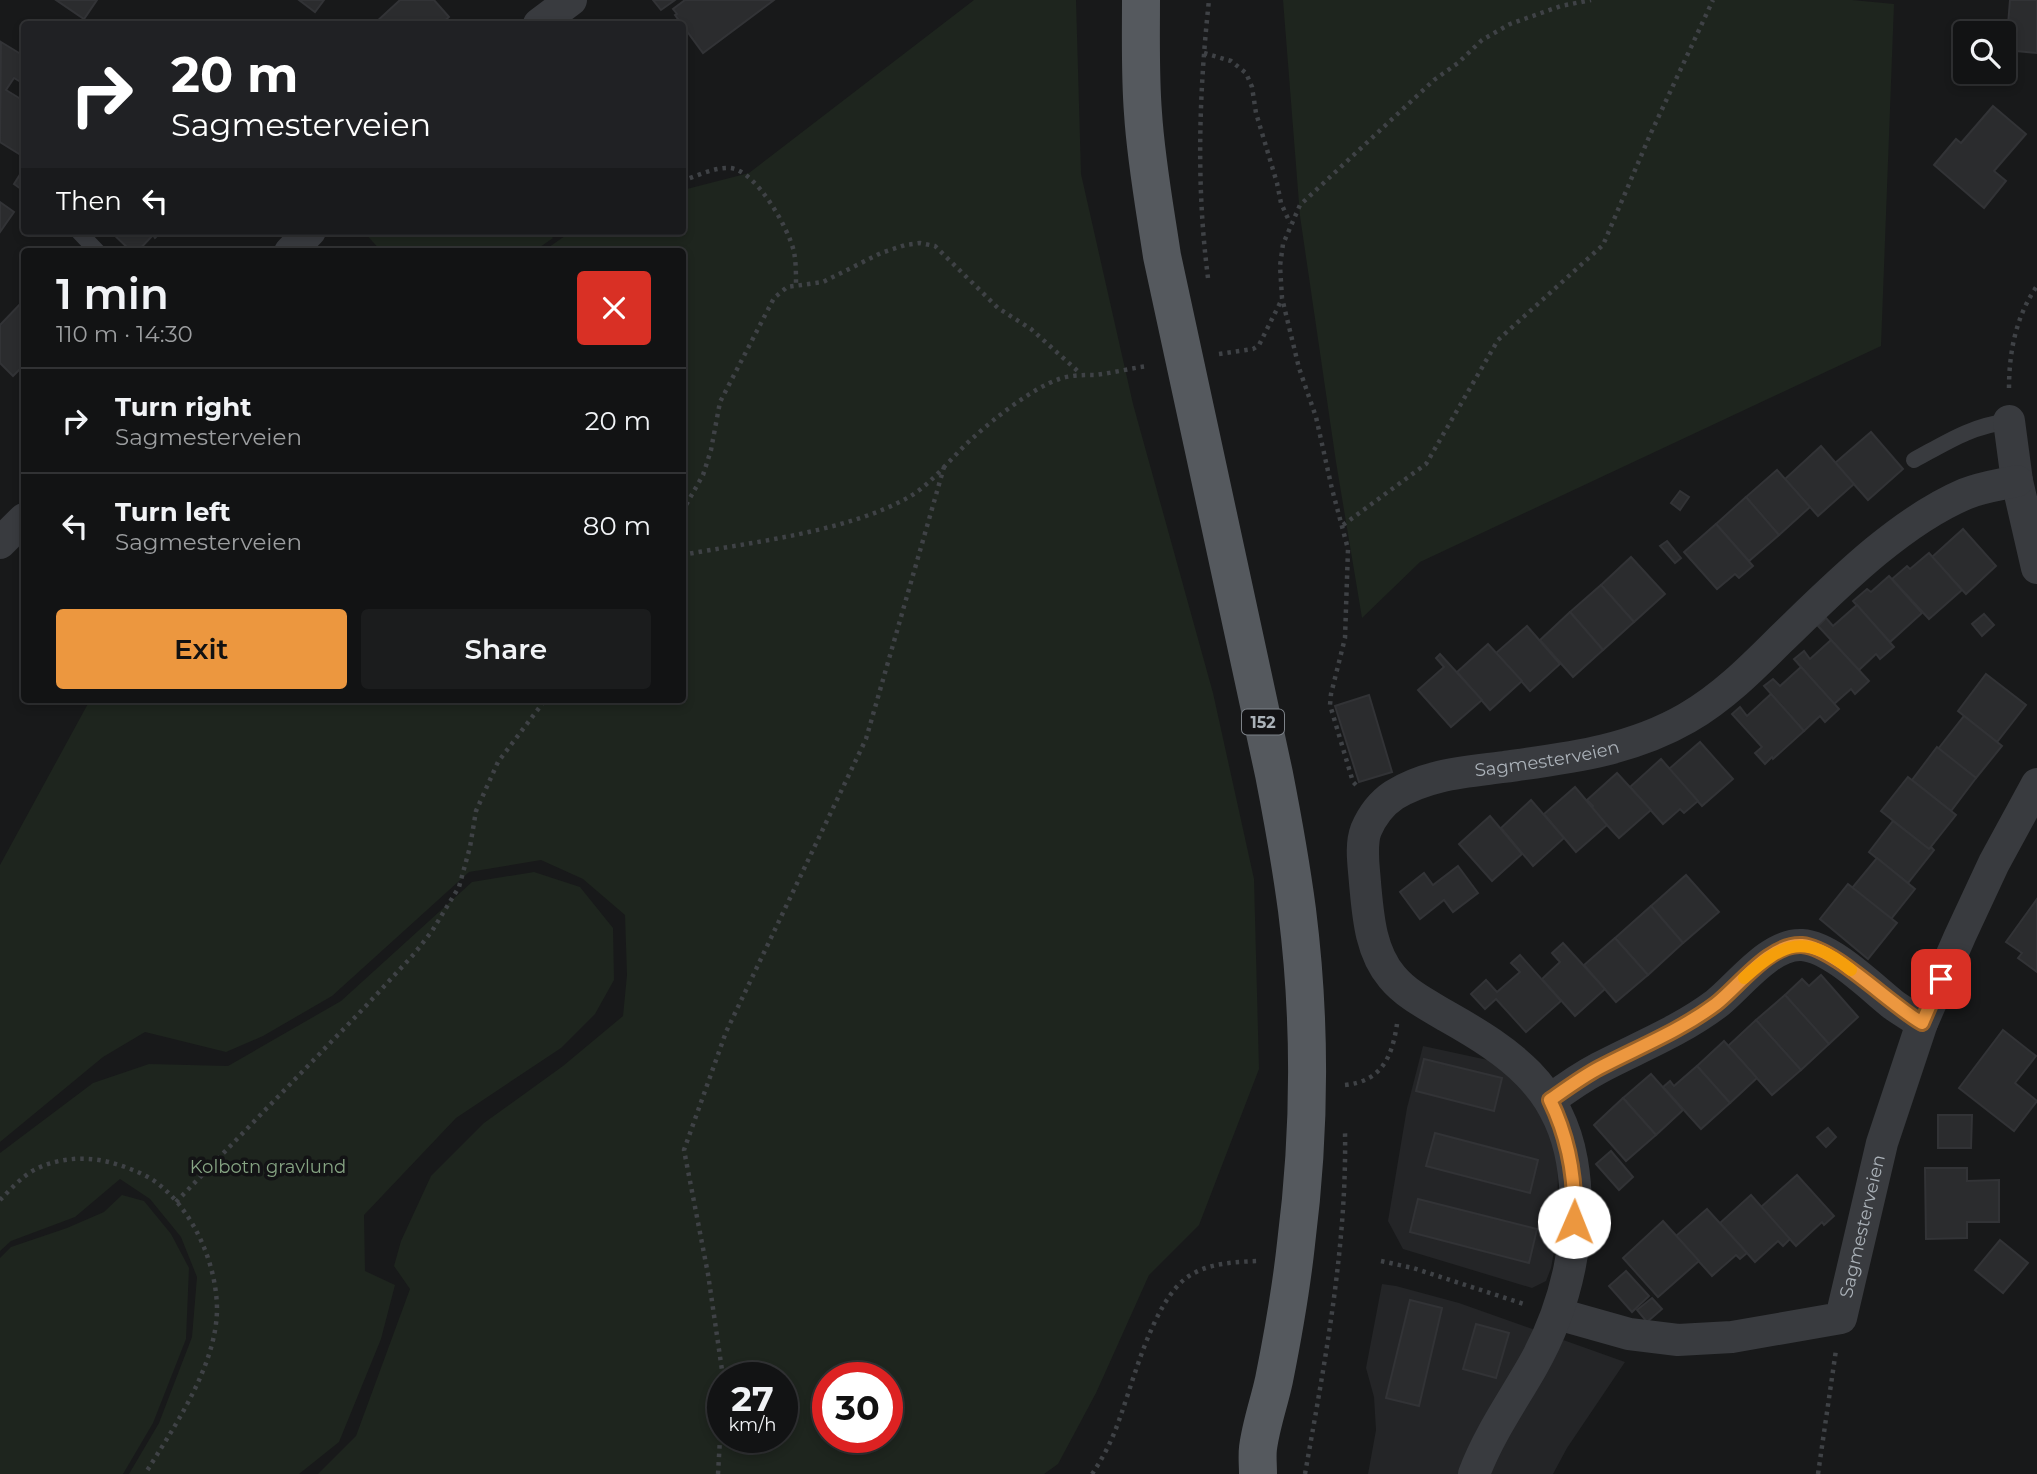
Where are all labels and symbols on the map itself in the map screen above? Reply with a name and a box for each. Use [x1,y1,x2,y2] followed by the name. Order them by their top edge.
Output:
[1242,709,1284,734] road number: 152
[1473,736,1622,782] street label: Sagmesterveien
[1911,949,1971,1009] pin
[1835,1153,1890,1300] street label: Sagmesterveien
[190,1156,346,1178] park label: Kolbotn gravlund
[1537,1185,1611,1259] position arrow
[812,1362,903,1453] speed limit sign: 30

